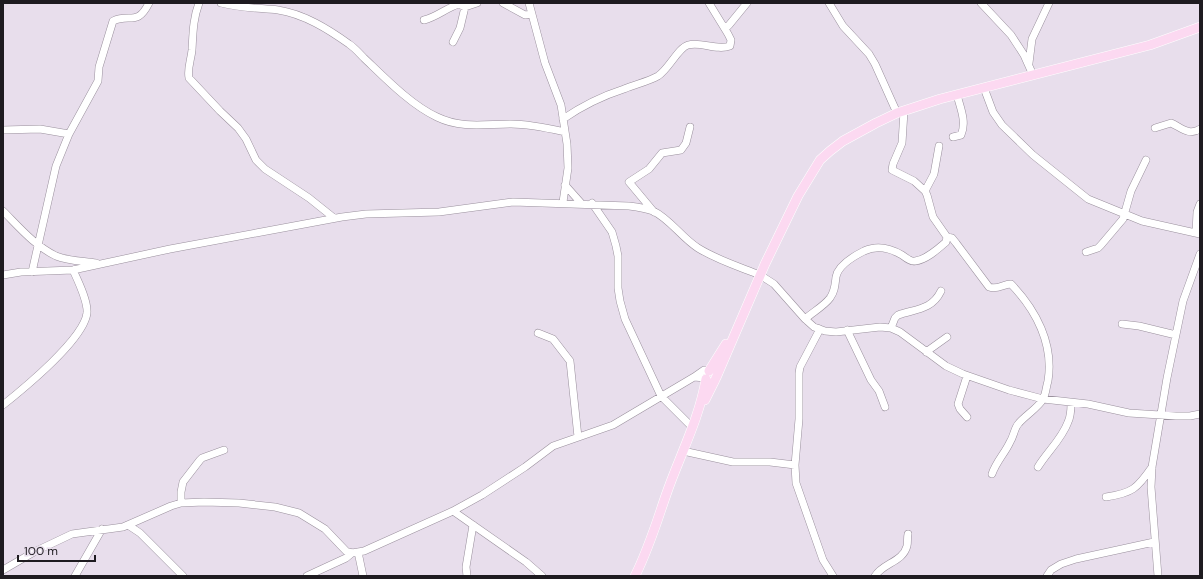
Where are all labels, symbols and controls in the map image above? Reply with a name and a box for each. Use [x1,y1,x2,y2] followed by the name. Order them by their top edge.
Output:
[18,537,95,563] scale bar
[24,543,58,559] text: 100 m

